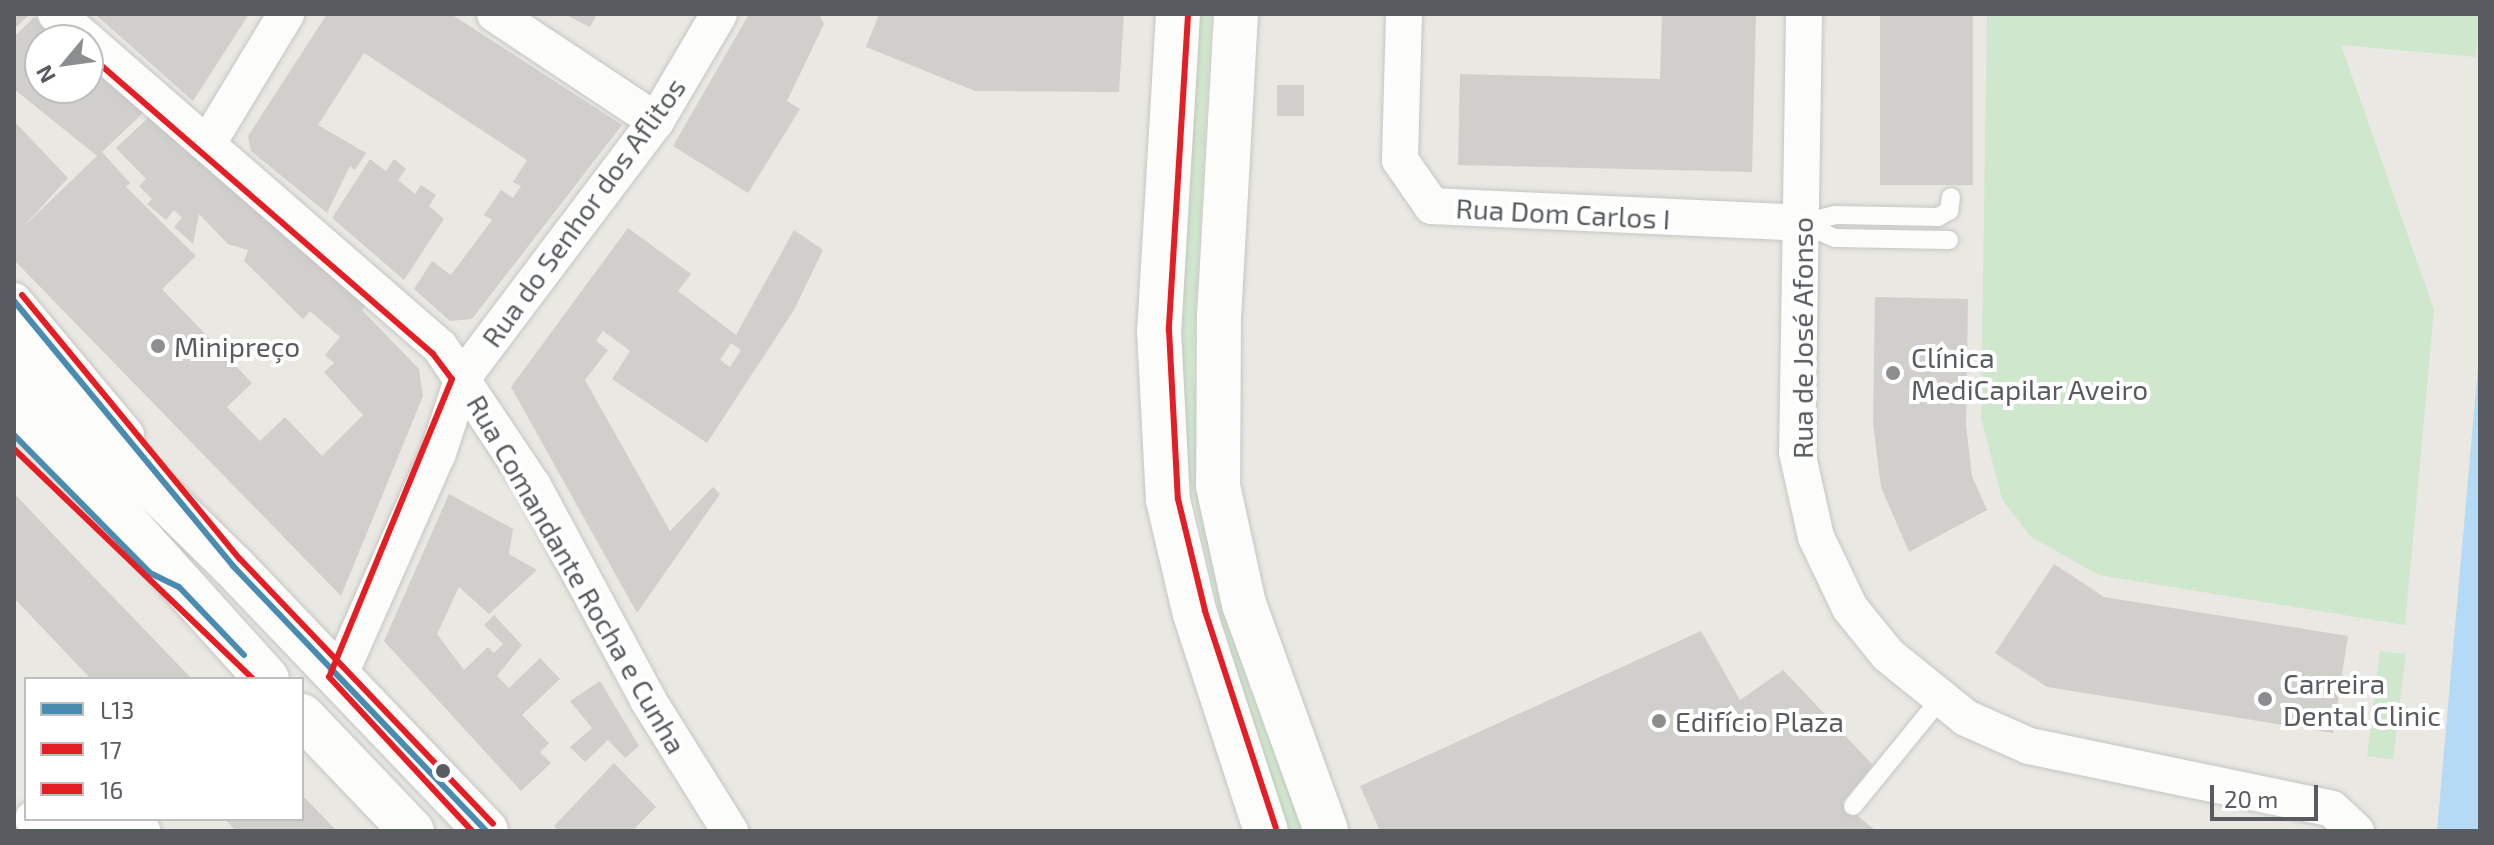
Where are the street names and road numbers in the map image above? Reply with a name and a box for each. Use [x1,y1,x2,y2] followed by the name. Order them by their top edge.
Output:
[474,70,692,354] street label: Rua do Senhor dos Aflitos
[1455,191,1671,235] street label: Rua Dom Carlos I
[1785,216,1819,460] street label: Rua de José Afonso
[460,389,694,759] street label: Rua Comandante Rocha e Cunha

